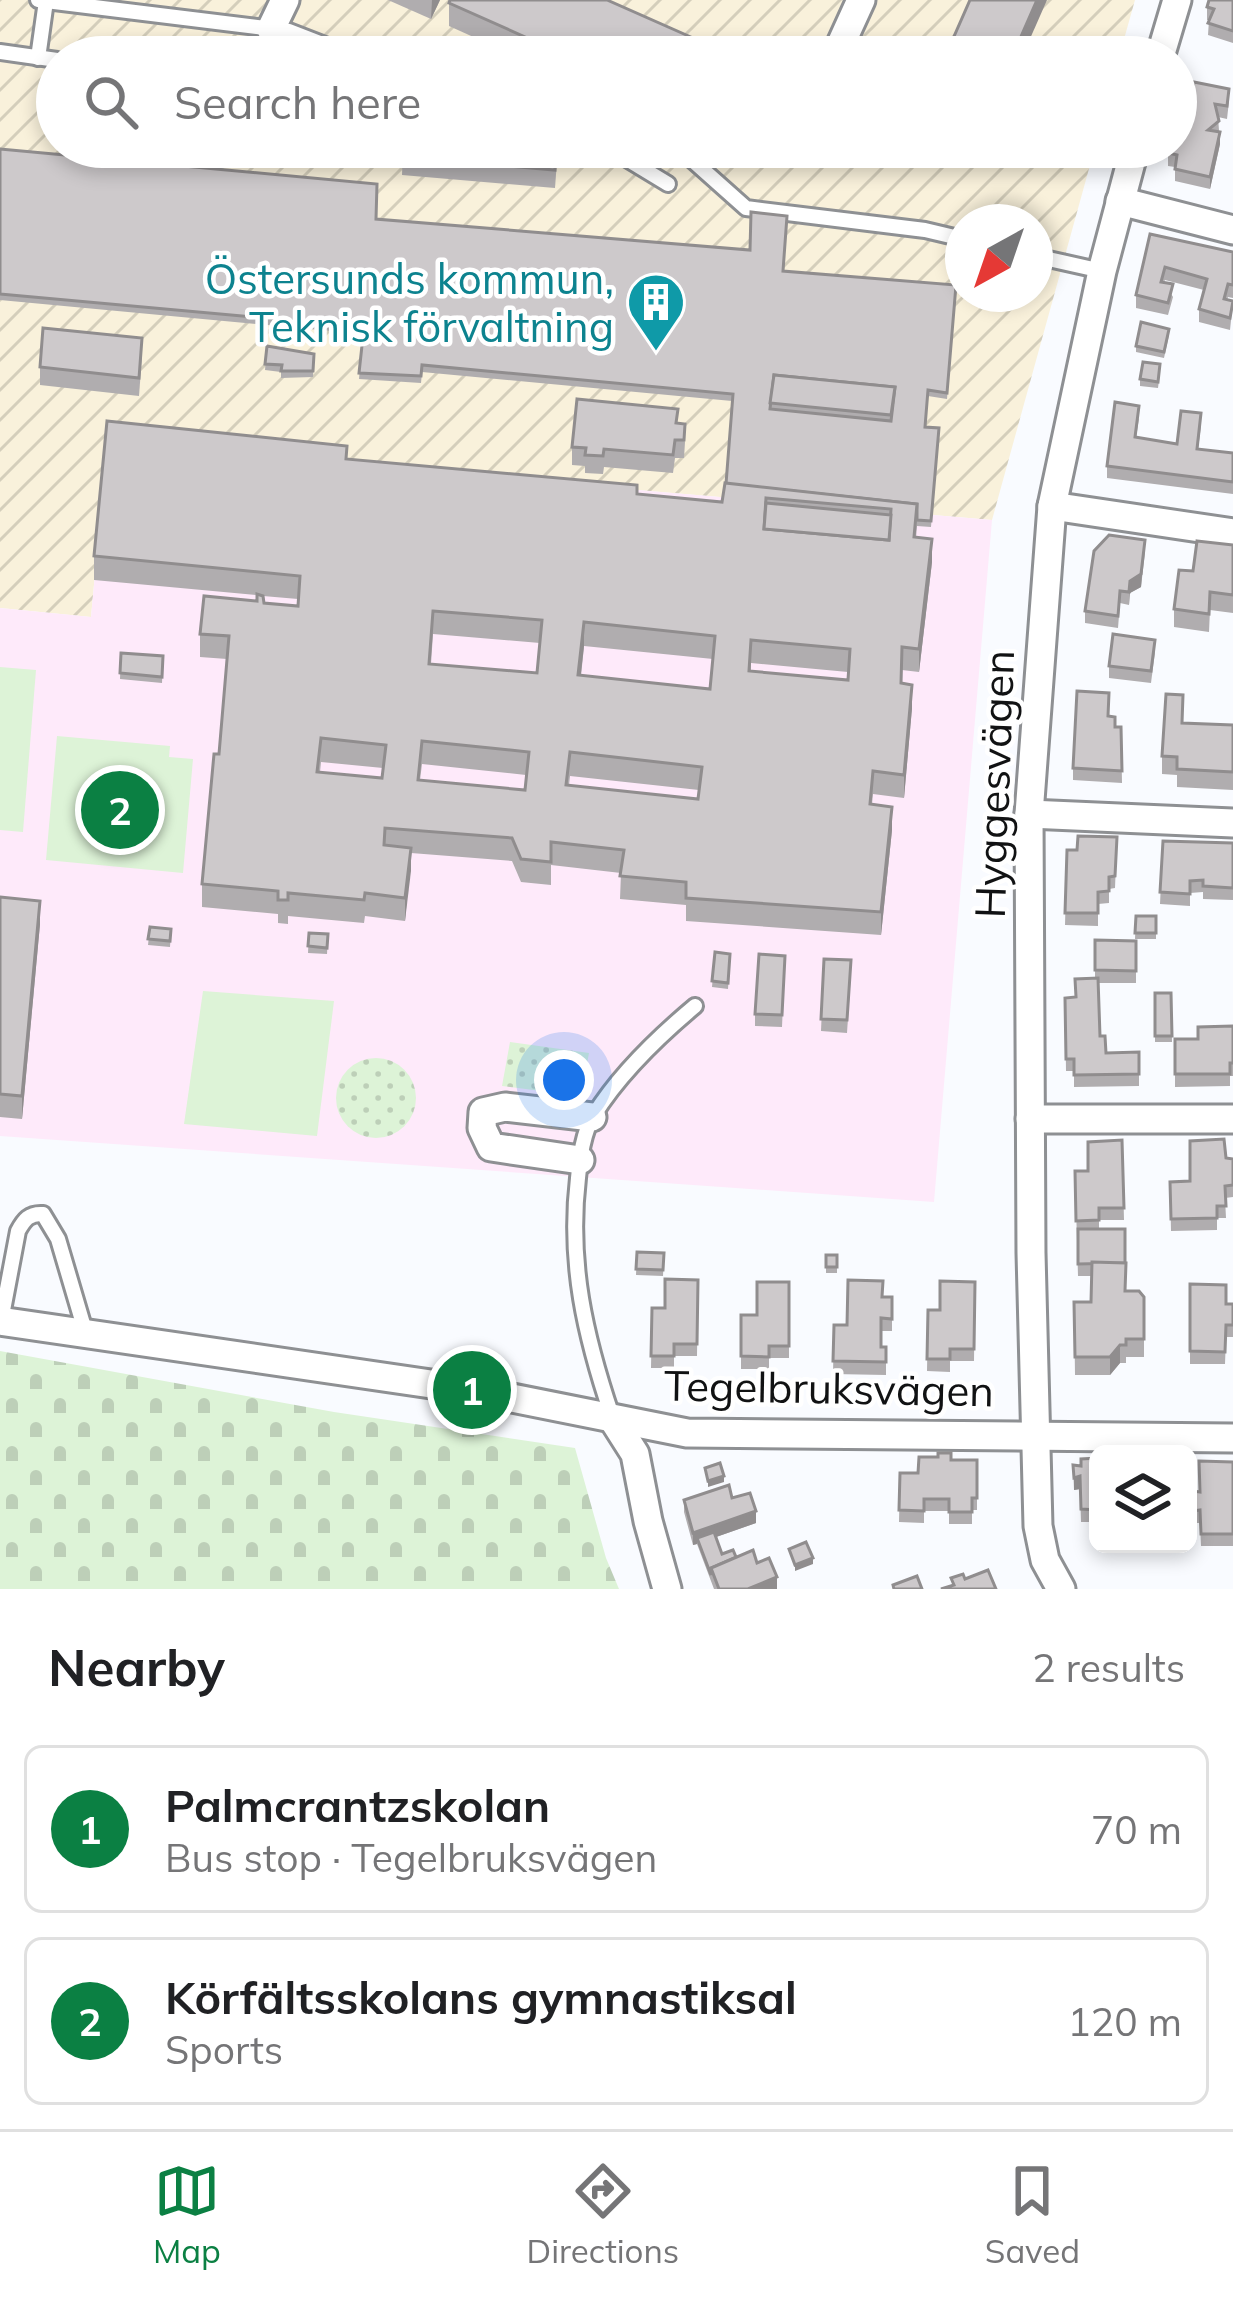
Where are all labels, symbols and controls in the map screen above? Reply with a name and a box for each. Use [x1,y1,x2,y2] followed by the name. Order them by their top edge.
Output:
[36,36,1197,168] search box
[78,69,144,135] icon: search
[174,74,421,130] text: Search here
[945,204,1053,312] north arrow
[205,252,614,353] place label: Östersunds kommun, Teknisk förvaltning
[625,271,687,353] building icon: Östersunds kommun, Teknisk förvaltning
[963,649,1025,919] street label: Hyggesvägen
[81,765,159,855] pin: 2
[534,1050,594,1110] your location
[433,1345,511,1435] pin: 1
[664,1359,994,1417] street label: Tegelbruksvägen
[1089,1445,1197,1553] map controls
[1089,1445,1197,1553] button: layers
[48,1635,225,1699] text: Nearby
[1032,1643,1185,1692] text: 2 results
[165,1777,550,1833] text: Palmcrantzskolan
[78,1805,102,1854] text: 1
[1091,1805,1182,1854] text: 70 m
[165,1833,657,1882] text: Bus stop · Tegelbruksvägen
[165,1969,797,2025] text: Körfältsskolans gymnastiksal
[78,1997,102,2046] text: 2
[1067,1997,1182,2046] text: 120 m
[165,2025,283,2074] text: Sports
[153,2158,221,2271] tab: Map
[527,2158,679,2271] tab: Directions
[985,2158,1080,2271] tab: Saved

